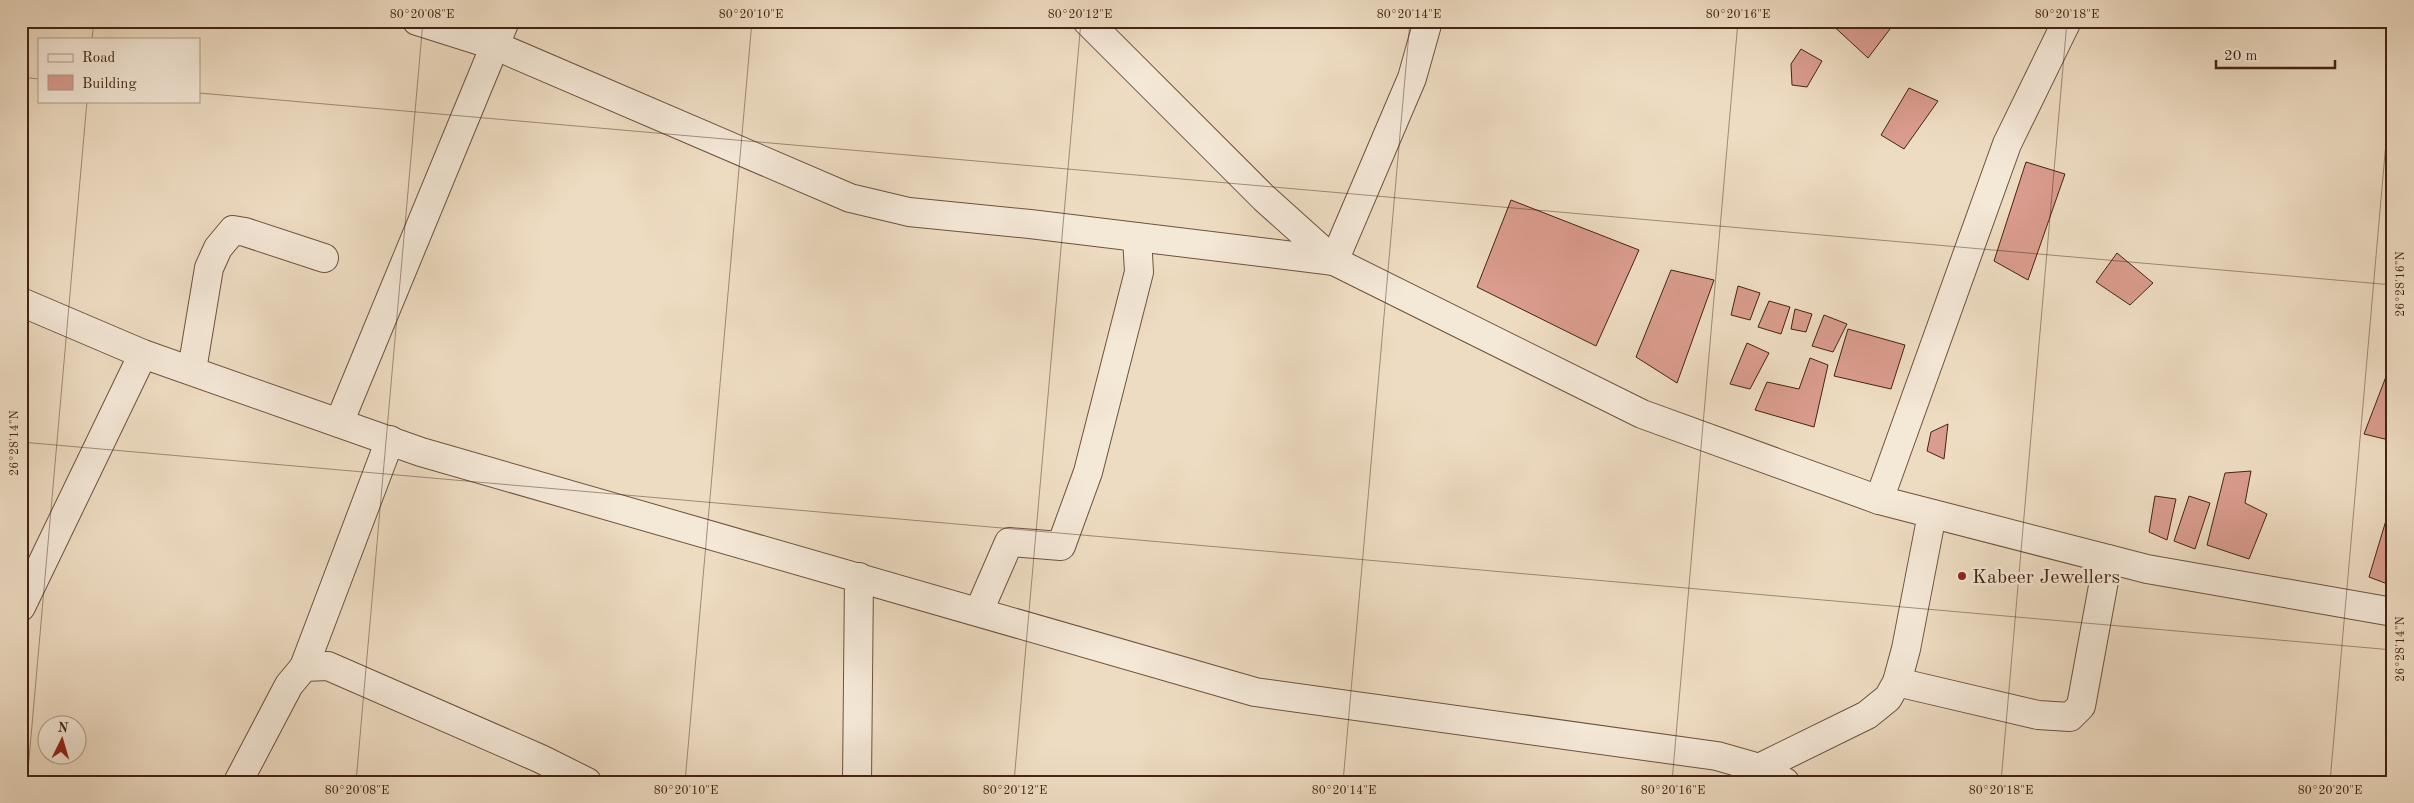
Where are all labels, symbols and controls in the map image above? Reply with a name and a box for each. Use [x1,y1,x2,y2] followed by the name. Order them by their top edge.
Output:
[390,9,454,21] text: 80°20'08"E
[719,9,783,21] text: 80°20'10"E
[1048,9,1112,21] text: 80°20'12"E
[1377,9,1441,21] text: 80°20'14"E
[1706,9,1770,21] text: 80°20'16"E
[2035,9,2099,21] text: 80°20'18"E
[38,38,200,102] legend
[2216,38,2335,70] scale bar
[2224,49,2258,64] text: 20 m
[82,51,116,66] text: Road
[82,77,137,92] text: Building
[2395,251,2407,317] text: 26°28'16"N
[9,410,21,476] text: 26°28'14"N
[1972,568,2120,588] place label: Kabeer Jewellers
[1956,570,1968,582] marker: Kabeer Jewellers
[2395,616,2407,682] text: 26°28'14"N
[38,716,88,766] north arrow
[57,721,69,736] text: N
[325,785,389,797] text: 80°20'08"E
[654,785,718,797] text: 80°20'10"E
[983,785,1047,797] text: 80°20'12"E
[1312,785,1376,797] text: 80°20'14"E
[1641,785,1705,797] text: 80°20'16"E
[1969,785,2033,797] text: 80°20'18"E
[2298,785,2362,797] text: 80°20'20"E

